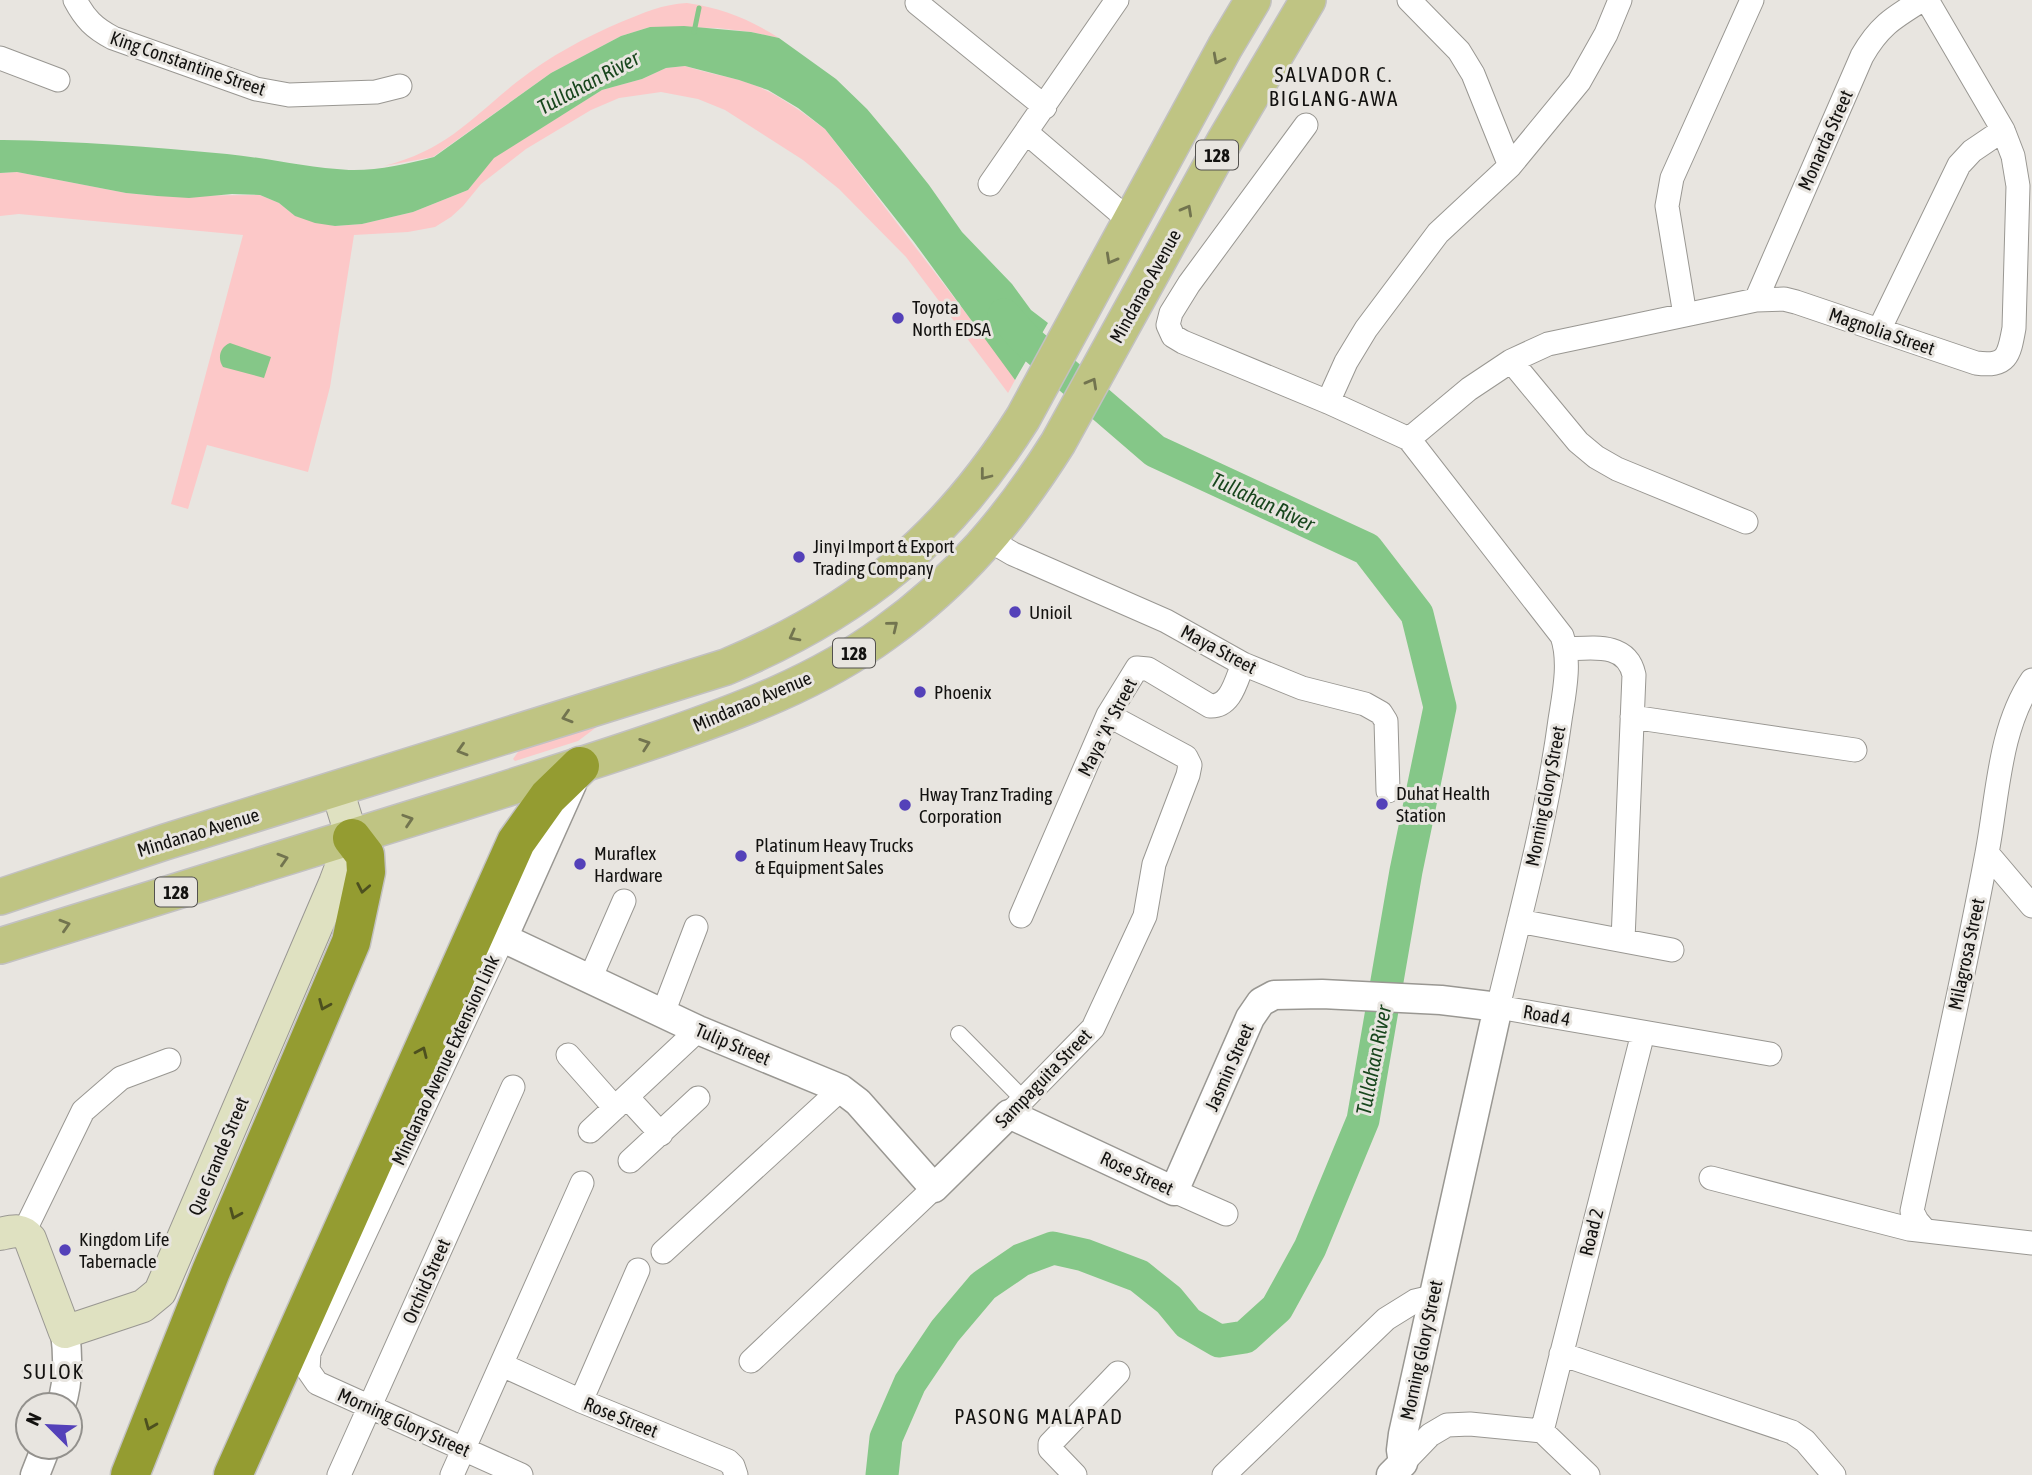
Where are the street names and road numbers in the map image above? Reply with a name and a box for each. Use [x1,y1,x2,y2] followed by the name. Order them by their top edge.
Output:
[108,26,268,100] street label: King Constantine Street
[1793,86,1857,194] street label: Monarda Street
[1196,140,1238,170] road number: 128
[1105,225,1185,347] street label: Mindanao Avenue
[1826,303,1938,359] street label: Magnolia Street
[1177,620,1261,678] street label: Maya Street
[833,638,875,668] road number: 128
[690,666,814,736] street label: Mindanao Avenue
[1073,674,1141,780] street label: Maya "A" Street
[1521,724,1569,868] street label: Morning Glory Street
[134,803,262,861] street label: Mindanao Avenue
[155,878,197,906] road number: 128
[1943,896,1989,1012] street label: Milagrosa Street
[387,951,504,1168] street label: Mindanao Avenue Extension Link
[1522,1000,1573,1030] street label: Road 4
[692,1018,774,1070] street label: Tulip Street
[1200,1020,1258,1114] street label: Jasmin Street
[990,1024,1096,1132] street label: Sampaguita Street
[183,1093,253,1219] street label: Que Grande Street
[1097,1147,1177,1199] street label: Rose Street
[1575,1206,1607,1258] street label: Road 2
[398,1235,454,1327] street label: Orchid Street
[1395,1278,1447,1422] street label: Morning Glory Street
[334,1383,474,1461] street label: Morning Glory Street
[581,1392,661,1442] street label: Rose Street

